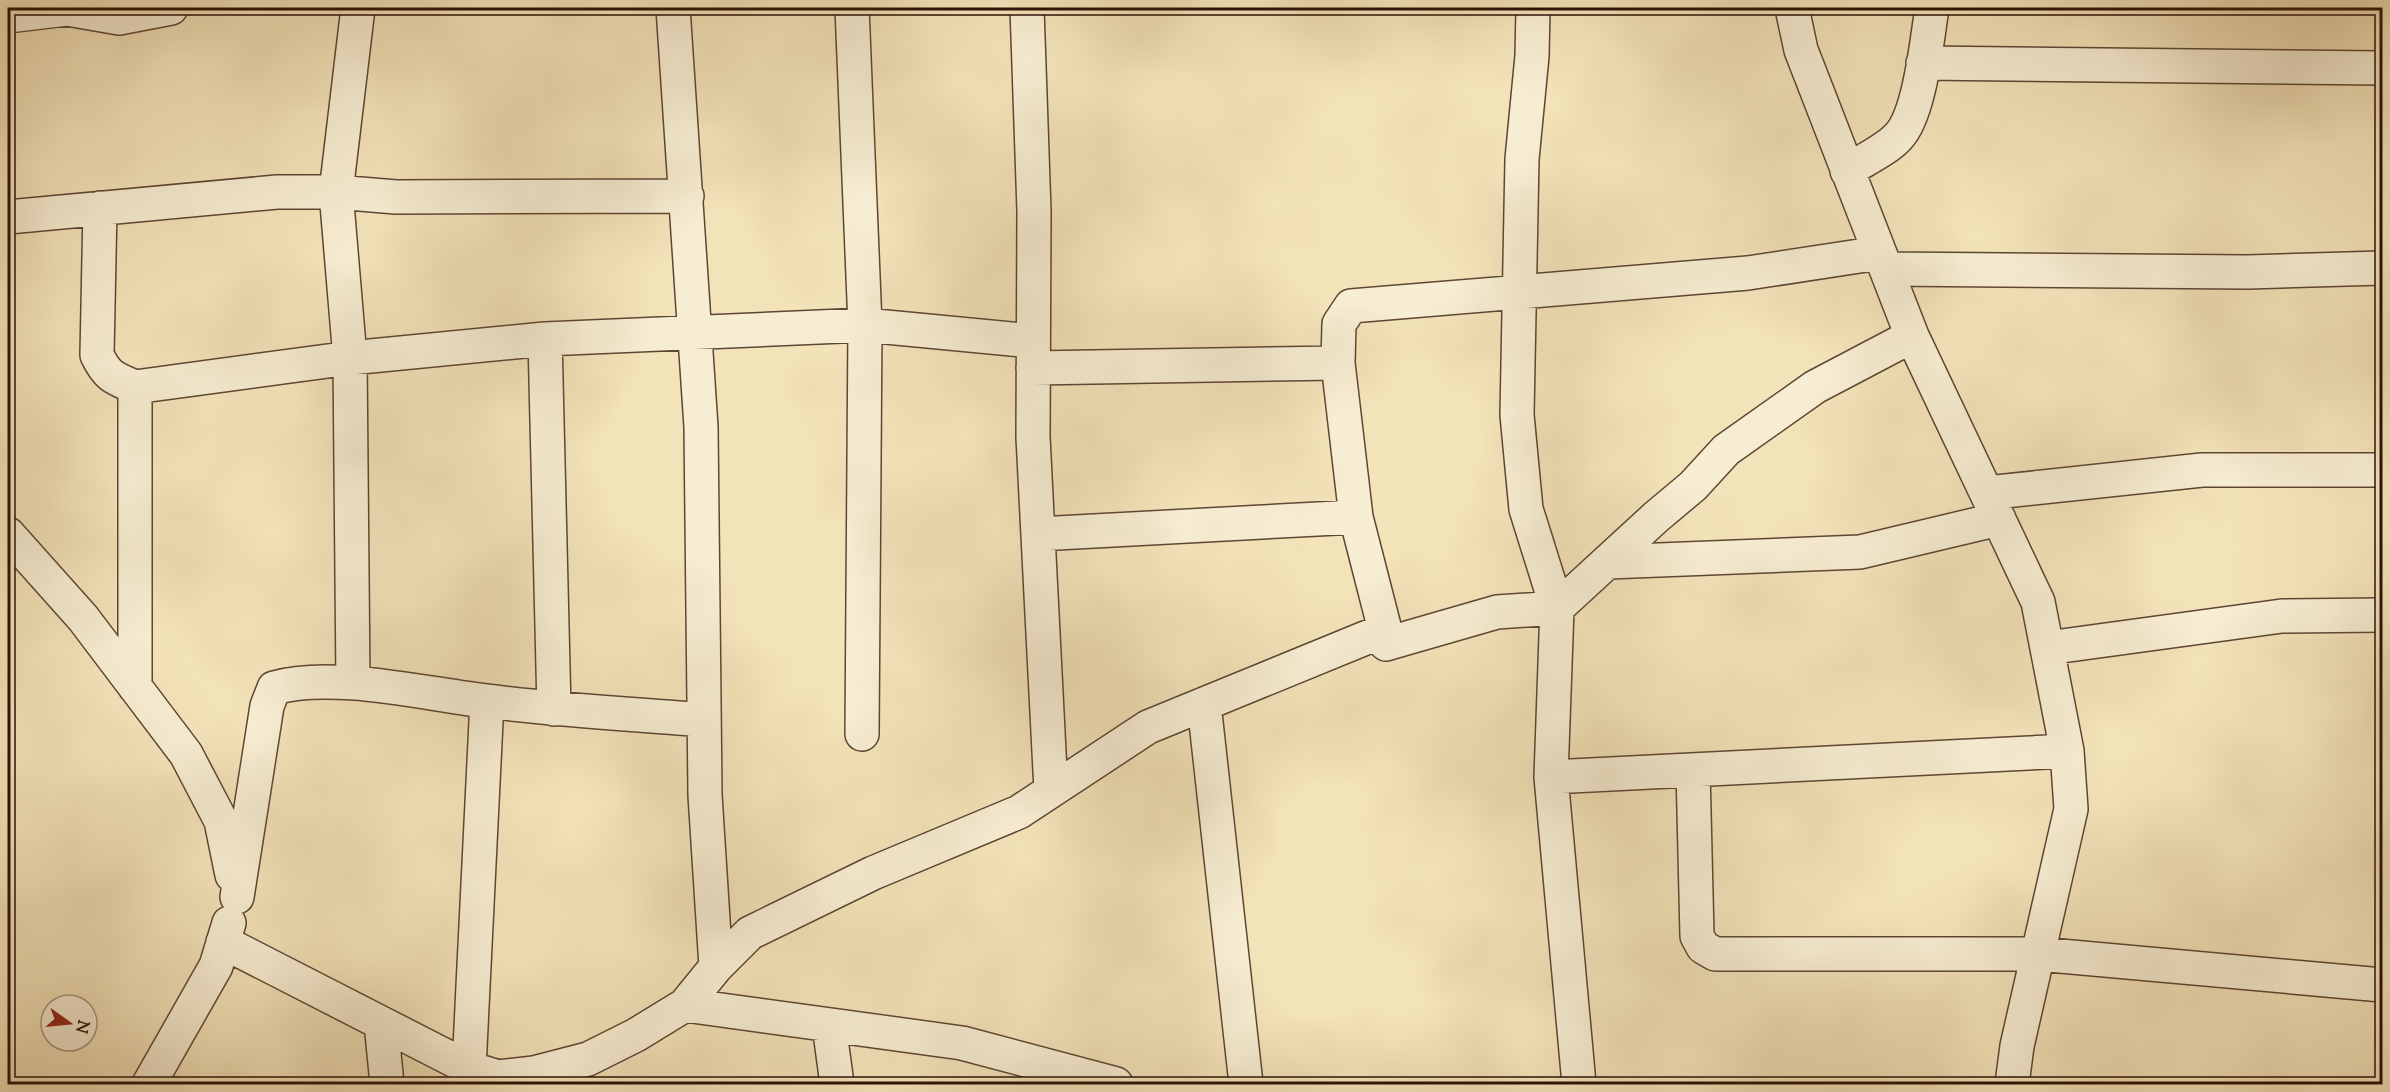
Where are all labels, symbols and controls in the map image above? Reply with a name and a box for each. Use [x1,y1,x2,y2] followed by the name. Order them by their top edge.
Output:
[39,993,99,1053] north arrow
[68,1017,94,1036] text: N

